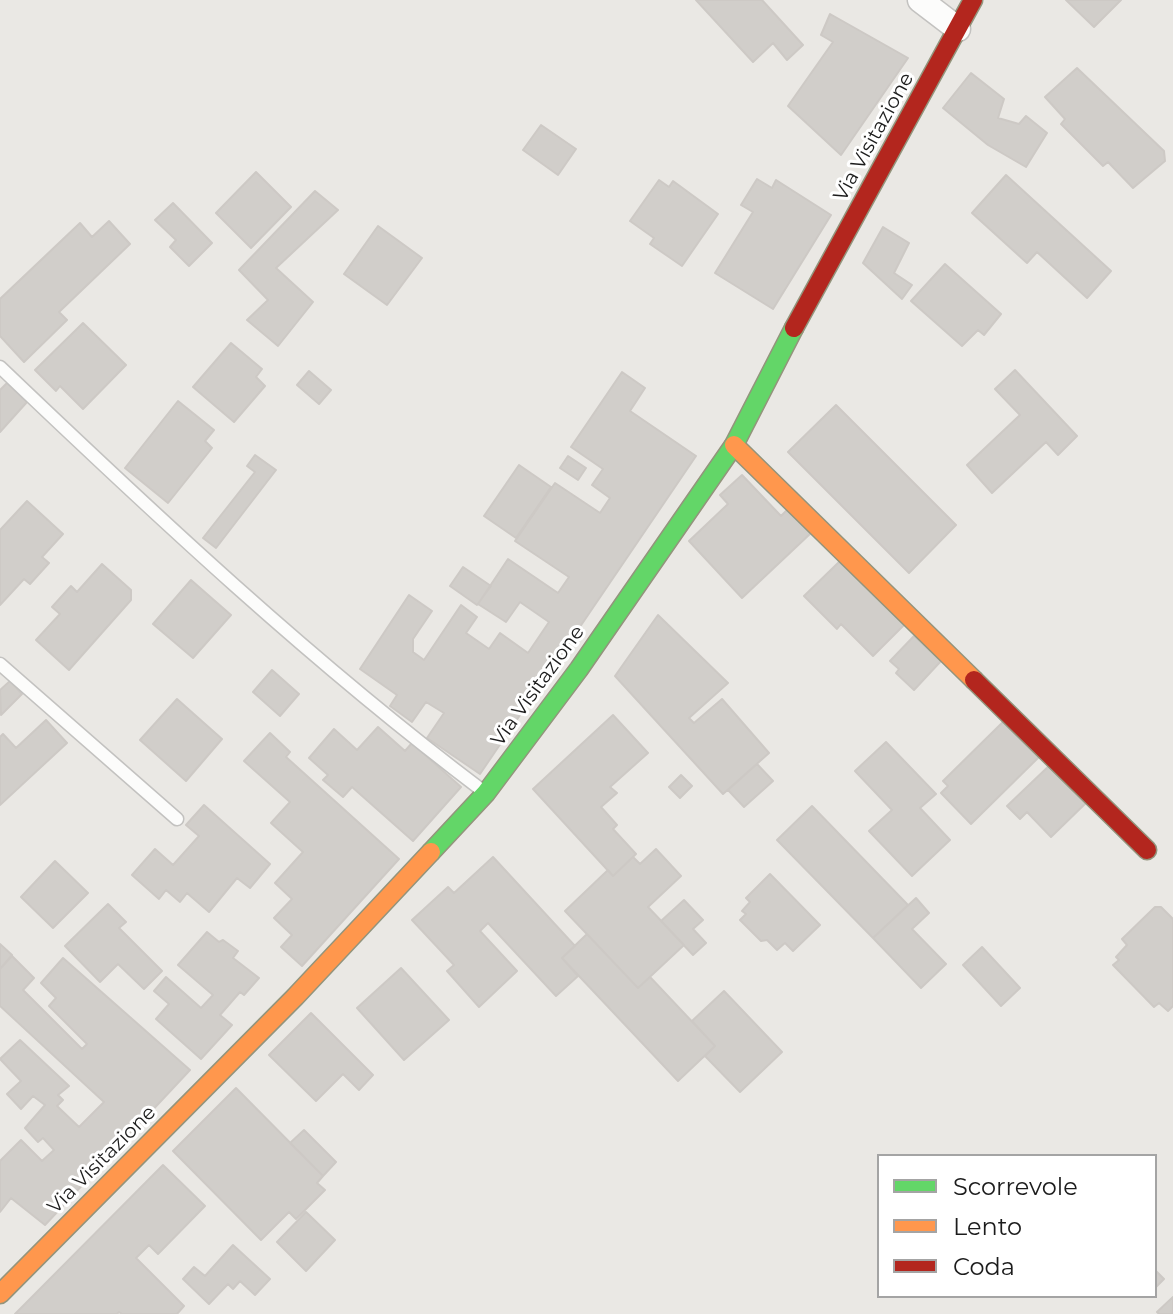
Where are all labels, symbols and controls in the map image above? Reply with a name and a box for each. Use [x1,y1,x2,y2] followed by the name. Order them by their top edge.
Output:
[829,69,919,205] street label: Via Visitazione
[486,621,590,751] street label: Via Visitazione
[43,1101,161,1219] street label: Via Visitazione
[877,1154,1157,1298] legend
[953,1172,1078,1201] text: Scorrevole
[953,1212,1022,1241] text: Lento
[953,1252,1015,1281] text: Coda

